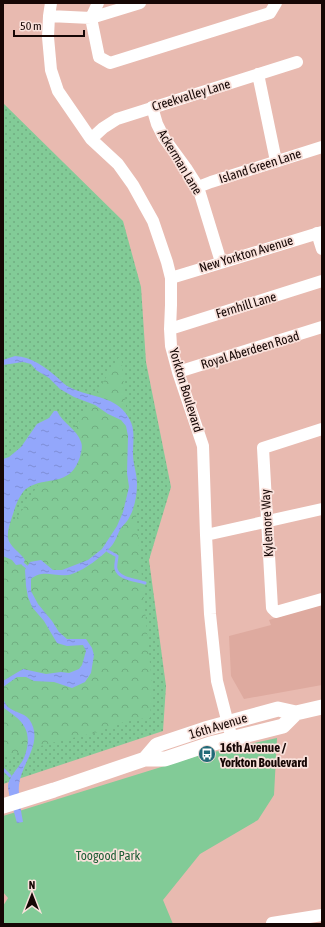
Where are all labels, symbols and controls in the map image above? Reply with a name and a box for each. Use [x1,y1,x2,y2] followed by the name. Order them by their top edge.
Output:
[14,12,84,38] scale bar
[20,19,42,33] text: 50 m
[150,76,232,114] street label: Creekvalley Lane
[155,127,205,197] street label: Ackerman Lane
[217,146,303,186] street label: Island Green Lane
[197,233,295,275] street label: New Yorkton Avenue
[214,289,278,321] street label: Fernhill Lane
[199,328,301,372] street label: Royal Aberdeen Road
[166,346,206,434] street label: Yorkton Boulevard
[258,488,276,557] street label: Kylemore Way
[187,710,249,742] street label: 16th Avenue
[219,740,307,770] place label: 16th Avenue / Yorkton Boulevard
[197,744,217,764] bus stop icon: 16th Avenue / Yorkton Boulevard
[76,848,140,863] park label: Toogood Park
[12,875,52,915] north arrow
[29,879,35,891] text: N

